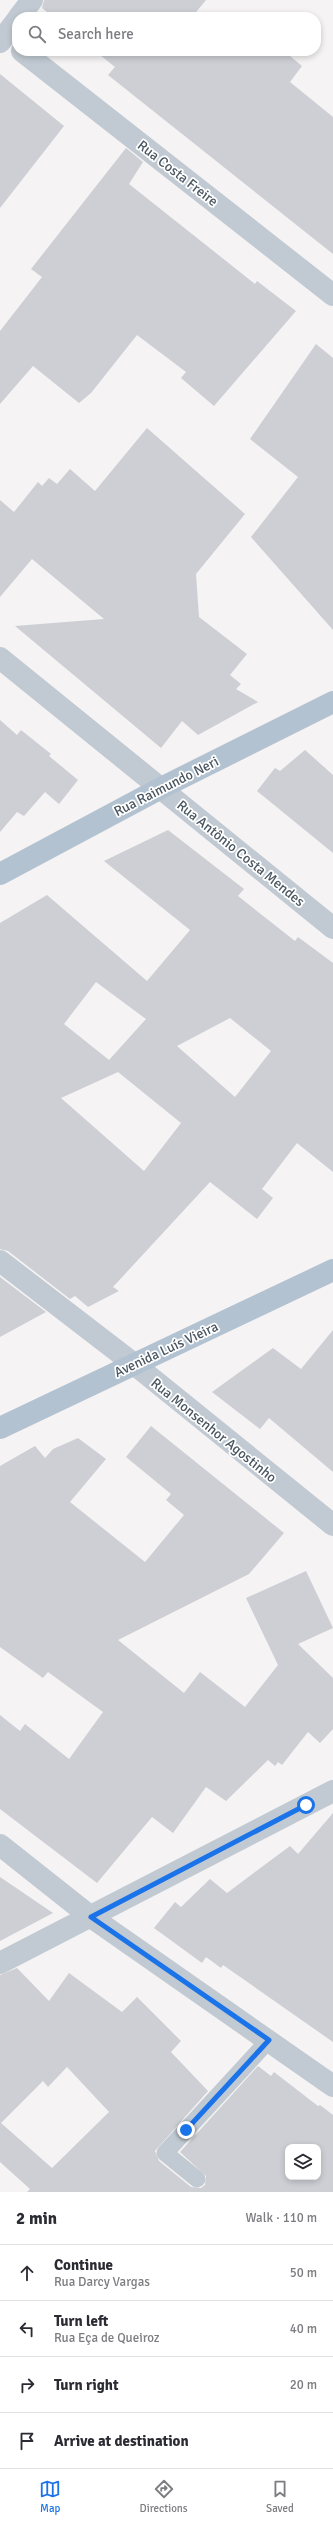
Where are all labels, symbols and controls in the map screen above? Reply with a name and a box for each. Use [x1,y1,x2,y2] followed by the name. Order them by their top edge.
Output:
[12,12,321,56] search box
[26,23,48,45] icon: search
[58,25,134,43] text: Search here
[134,137,221,210] street label: Rua Costa Freire
[111,753,221,820] street label: Rua Raimundo Neri
[173,797,308,910] street label: Rua Antônio Costa Mendes
[111,1318,221,1381] street label: Avenida Luís Vieira
[147,1374,280,1486] street label: Rua Monsenhor Agostinho
[297,1796,315,1814] route start
[177,2121,195,2139] route end
[285,2144,321,2180] map controls
[285,2144,321,2180] button: layers
[16,2208,57,2229] text: 2 min
[246,2210,317,2226] text: Walk · 110 m
[54,2256,113,2274] text: Continue
[16,2262,38,2284] icon: ahead
[290,2265,317,2281] text: 50 m
[54,2274,150,2290] text: Rua Darcy Vargas
[54,2312,108,2330] text: Turn left
[16,2318,38,2340] icon: left
[290,2321,317,2337] text: 40 m
[54,2330,160,2346] text: Rua Eça de Queiroz
[16,2374,38,2396] icon: right
[54,2376,119,2394] text: Turn right
[290,2377,317,2393] text: 20 m
[16,2430,38,2452] icon: arrive
[54,2432,189,2450] text: Arrive at destination
[39,2478,61,2515] tab: Map
[140,2478,188,2515] tab: Directions
[266,2478,294,2515] tab: Saved

